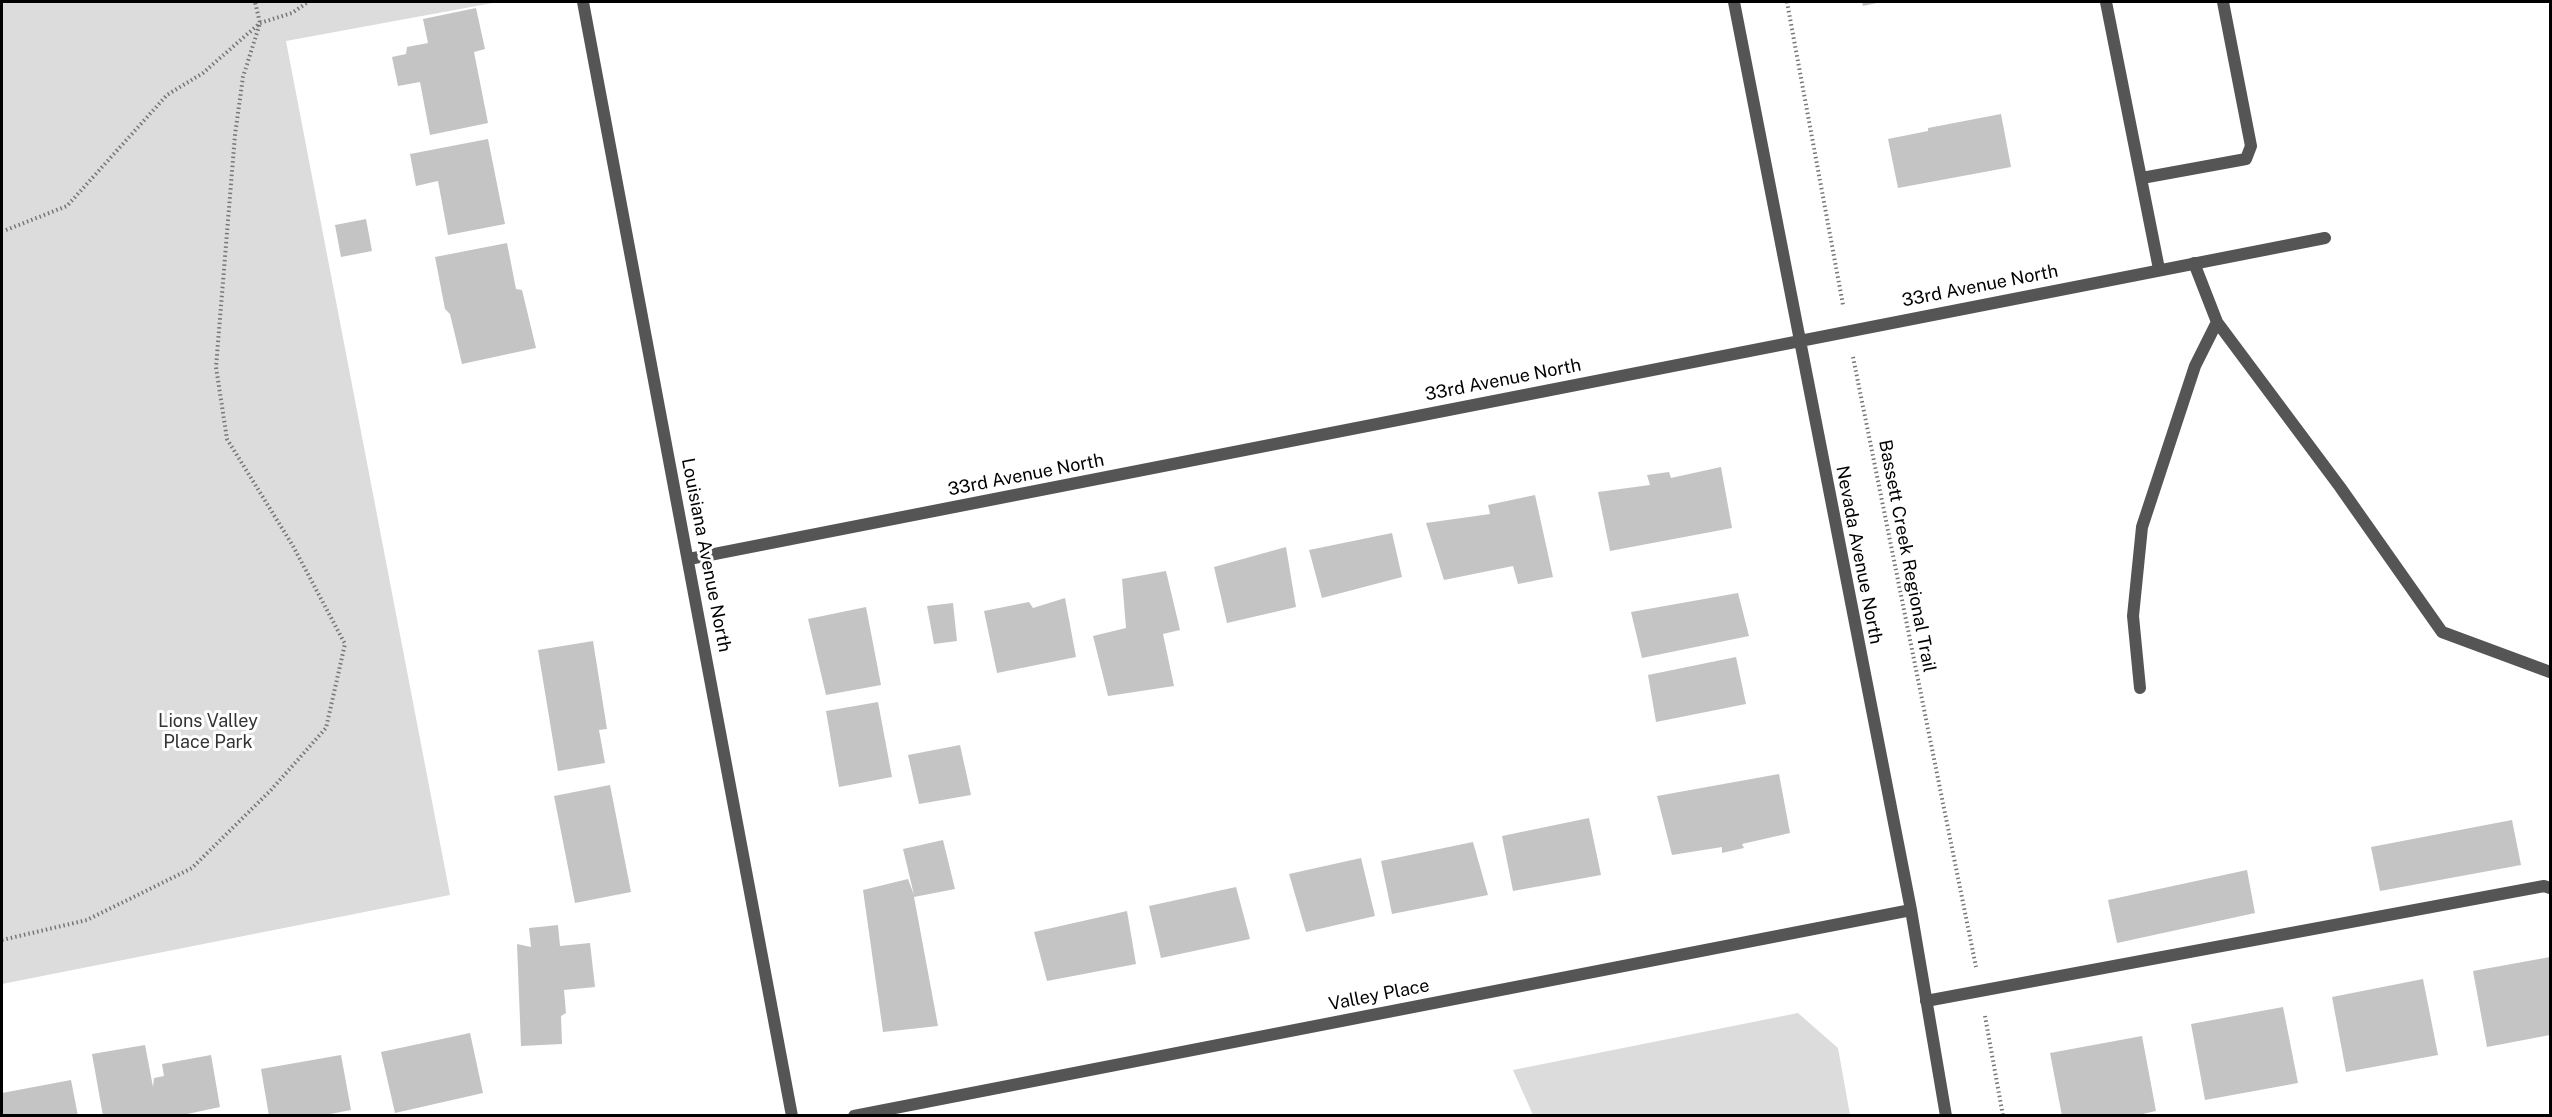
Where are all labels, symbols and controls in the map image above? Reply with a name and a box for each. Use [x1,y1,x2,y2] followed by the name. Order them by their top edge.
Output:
[1900,260,2060,312] street label: 33rd Avenue North
[1423,354,1583,406] street label: 33rd Avenue North
[1874,438,1940,674] street label: Bassett Creek Regional Trail
[946,449,1106,501] street label: 33rd Avenue North
[677,456,735,654] street label: Louisiana Avenue North
[1831,464,1887,646] street label: Nevada Avenue North
[158,710,258,752] park label: Lions Valley Place Park
[1327,975,1431,1015] street label: Valley Place

